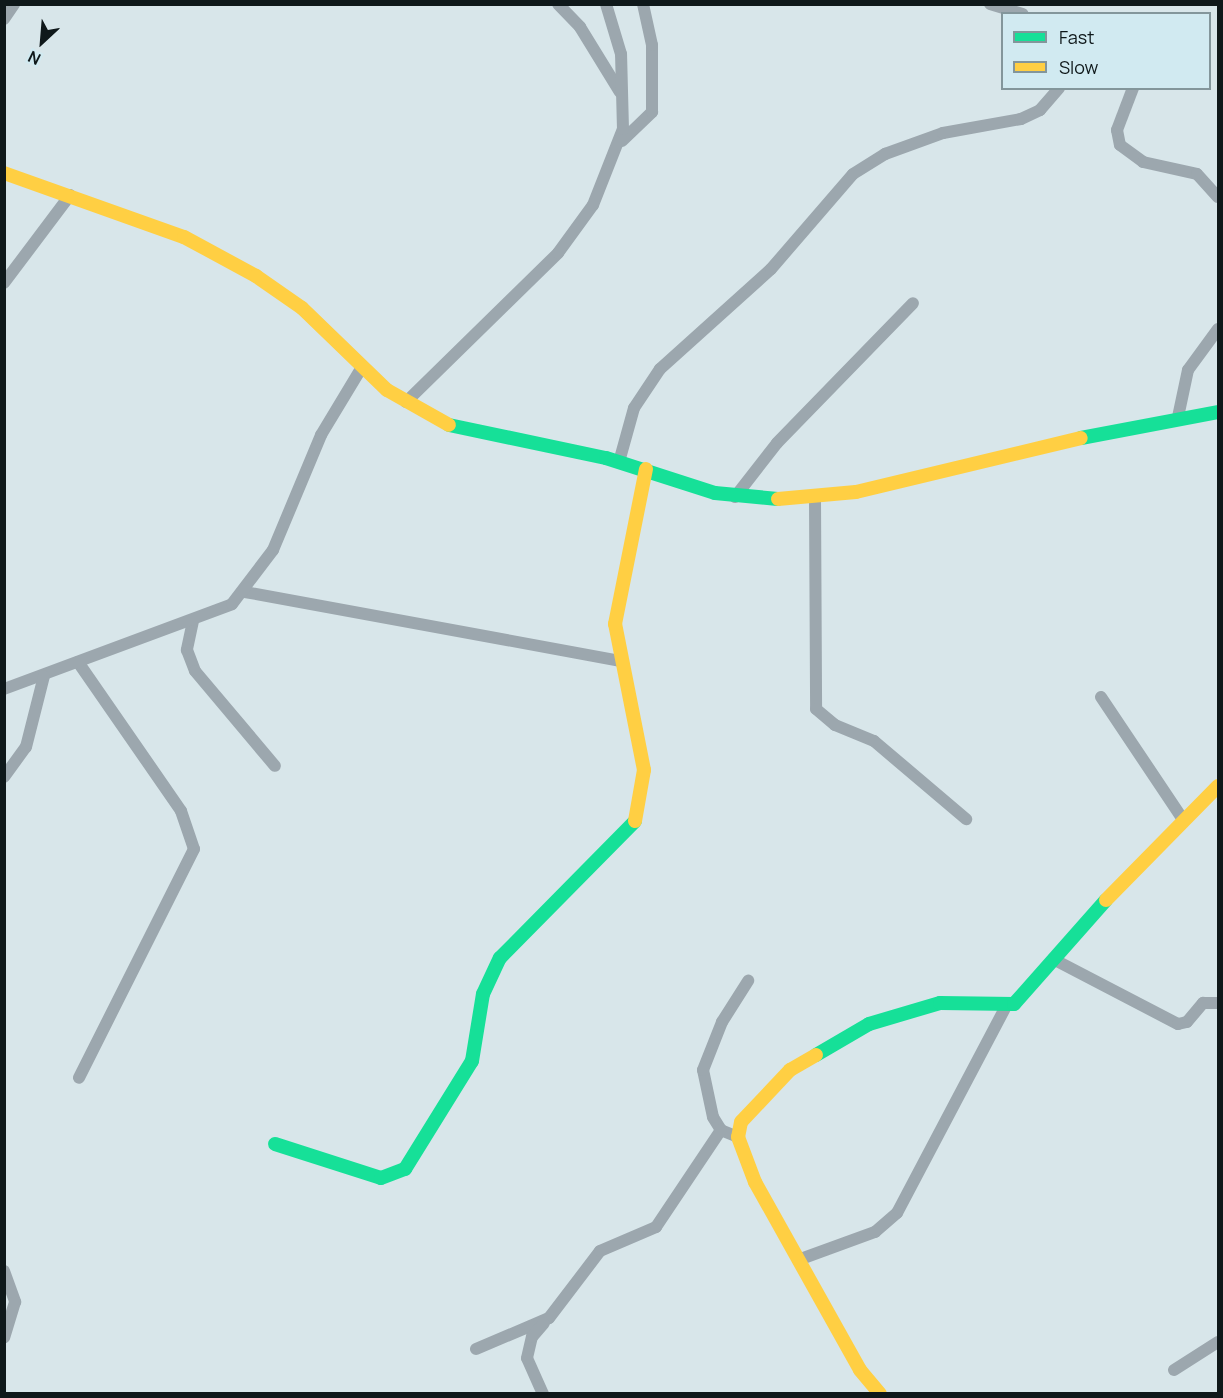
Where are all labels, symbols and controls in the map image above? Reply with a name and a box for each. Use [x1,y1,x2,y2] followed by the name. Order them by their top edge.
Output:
[12,12,72,72] north arrow
[1001,12,1211,90] legend
[1059,25,1094,49] text: Fast
[24,46,44,71] text: N
[1059,55,1098,79] text: Slow

